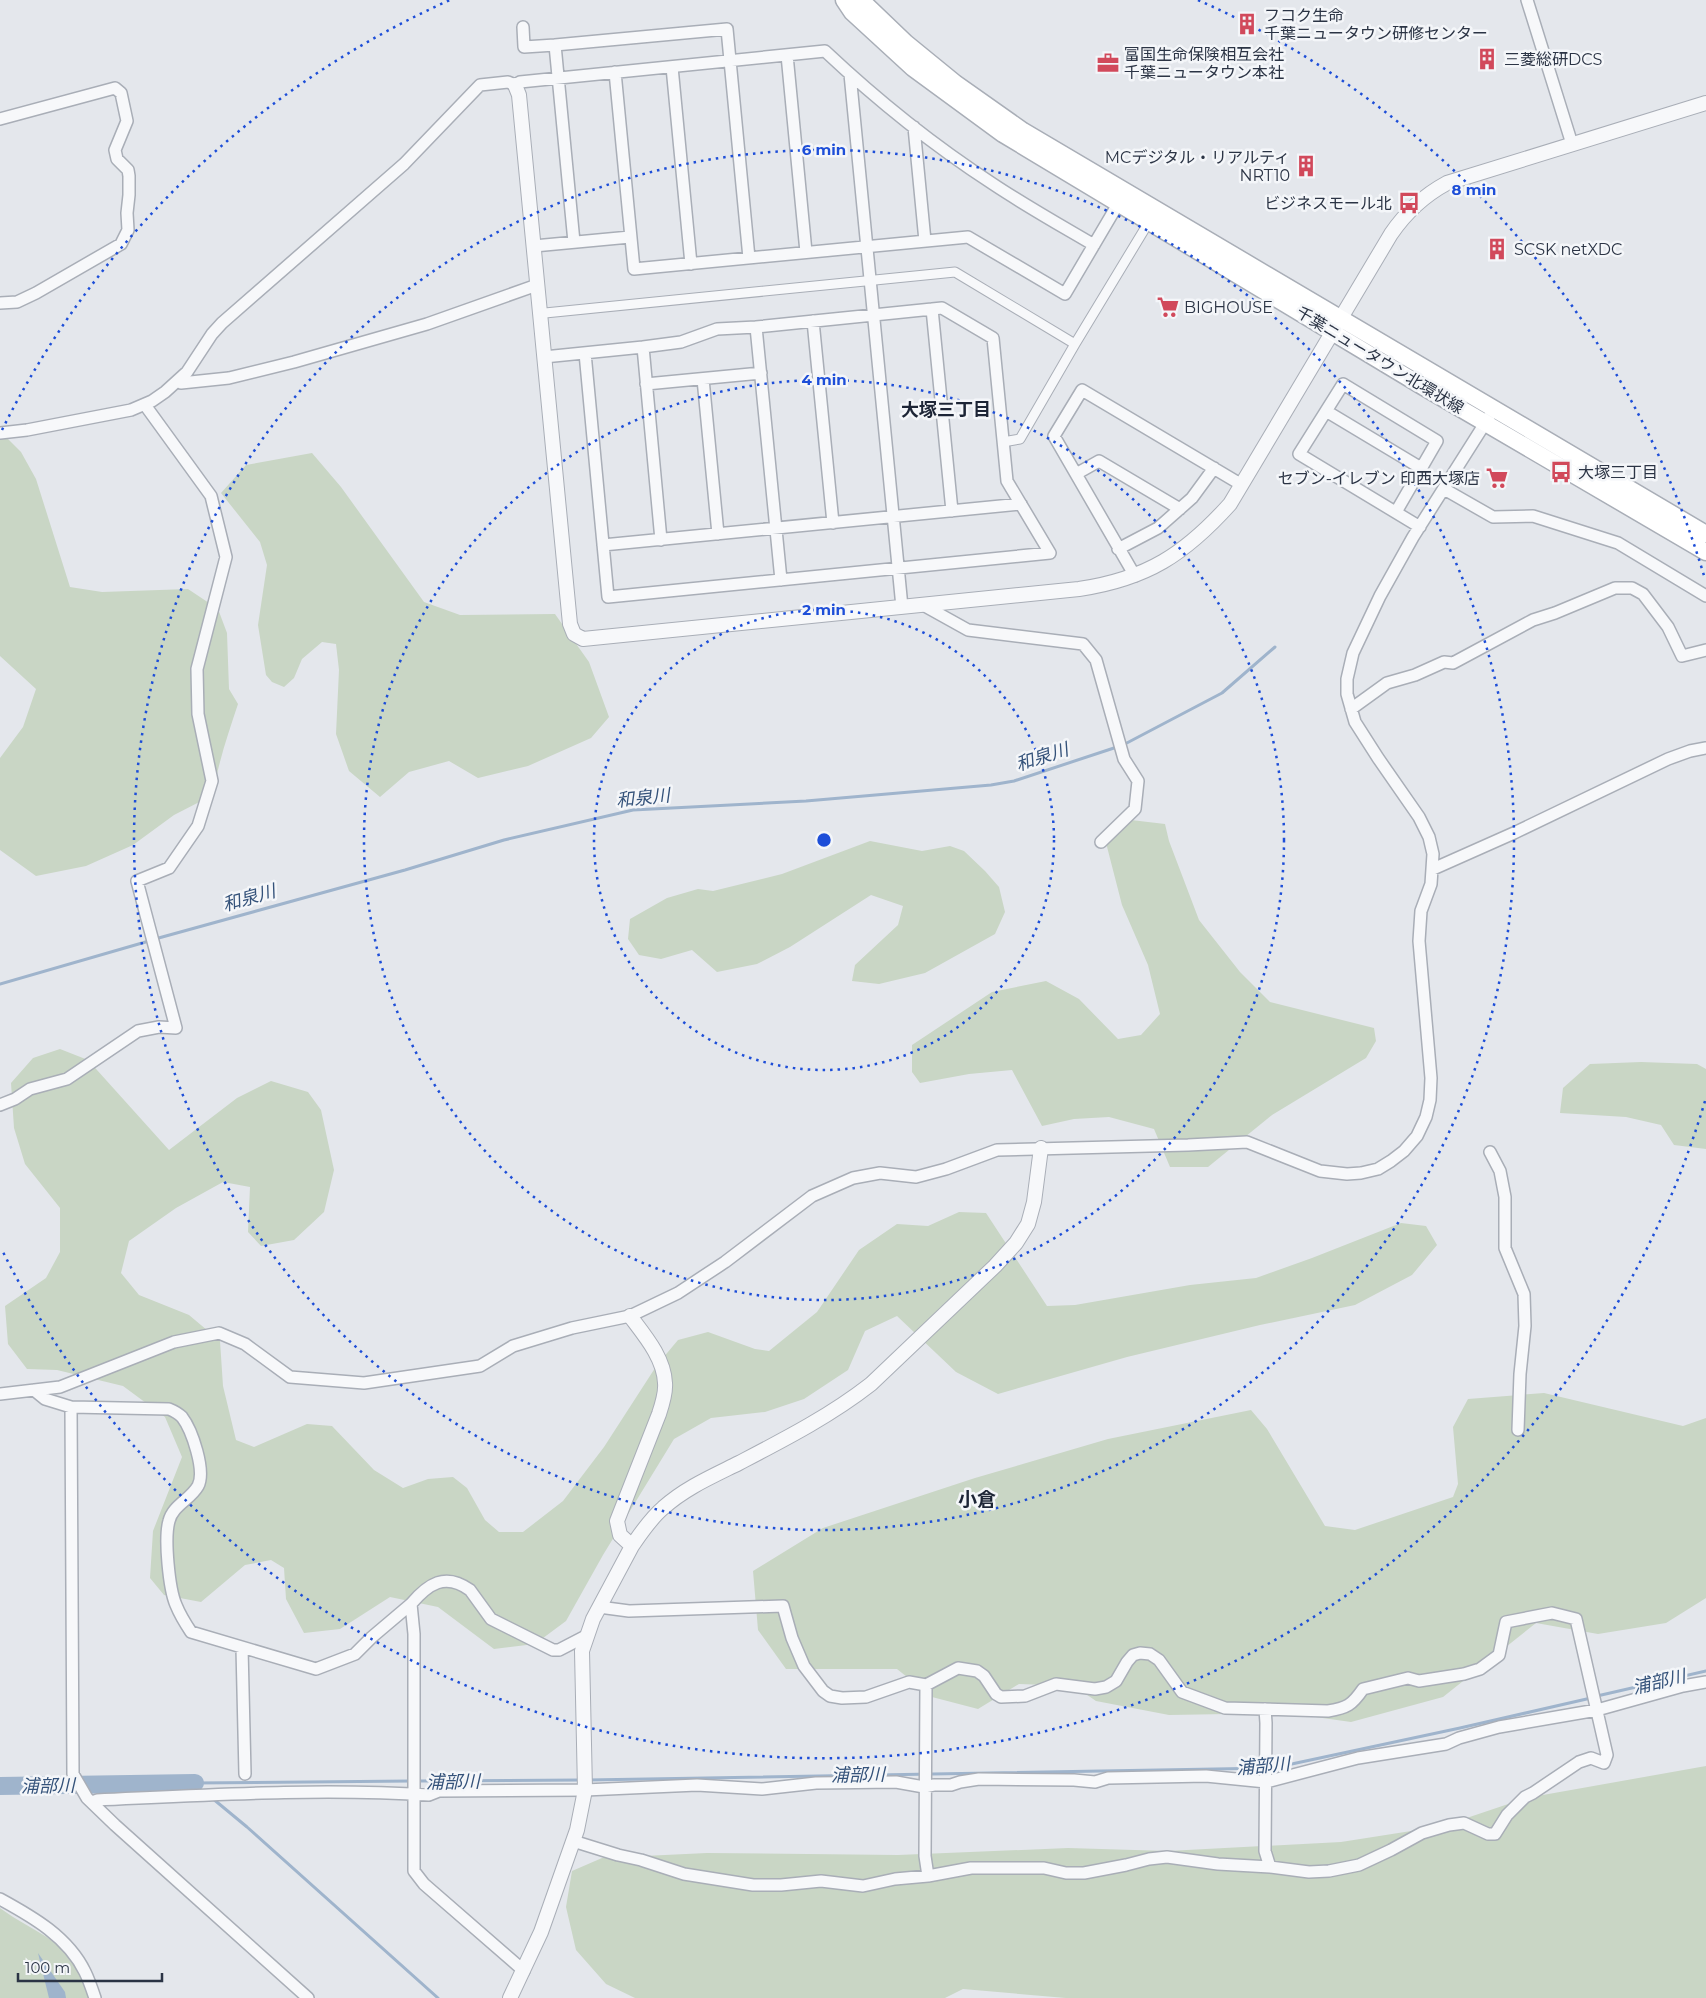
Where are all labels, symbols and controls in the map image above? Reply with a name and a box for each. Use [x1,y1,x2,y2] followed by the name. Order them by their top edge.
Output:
[1264,6,1488,43] place label: フコク生命 千葉ニュータウン研修センター
[1234,11,1260,37] building icon: フコク生命 千葉ニュータウン研修センター
[1124,45,1284,82] place label: 富国生命保険相互会社 千葉ニュータウン本社
[1474,46,1500,72] building icon: 三菱総研DCS
[1095,50,1121,76] office icon: 富国生命保険相互会社 千葉ニュータウン本社
[1504,50,1603,69] place label: 三菱総研DCS
[802,140,846,159] text: 6 min
[1105,148,1290,185] place label: MCデジタル・リアルティ NRT10
[1293,153,1319,179] building icon: MCデジタル・リアルティ NRT10
[1452,180,1496,199] text: 8 min
[1396,190,1422,216] bus stop icon: ビジネスモール北
[1264,194,1392,213] place label: ビジネスモール北
[1484,236,1510,262] building icon: SCSK netXDC
[1514,240,1622,259] place label: SCSK netXDC
[1155,294,1181,320] supermarket icon: BIGHOUSE
[1184,298,1273,317] place label: BIGHOUSE
[1293,302,1467,418] street label: 千葉ニュータウン北環状線
[801,370,847,389] text: 4 min
[901,399,991,421] district label: 大塚三丁目
[1548,459,1574,485] bus stop icon: 大塚三丁目
[1578,463,1658,482] place label: 大塚三丁目
[1484,465,1510,491] supermarket icon: セブン-イレブン 印西大塚店
[1278,469,1480,488] place label: セブン-イレブン 印西大塚店
[802,600,846,619] text: 2 min
[1013,738,1073,776] water label: 和泉川
[615,784,673,812] water label: 和泉川
[815,831,833,849] centre of rings
[220,879,280,916] water label: 和泉川
[958,1488,996,1511] district label: 小倉
[1630,1665,1690,1699] water label: 浦部川
[1235,1753,1293,1779] water label: 浦部川
[831,1763,887,1786] water label: 浦部川
[426,1770,482,1793] water label: 浦部川
[21,1774,77,1797] water label: 浦部川
[18,1950,161,1982] scale bar
[25,1958,70,1977] text: 100 m

